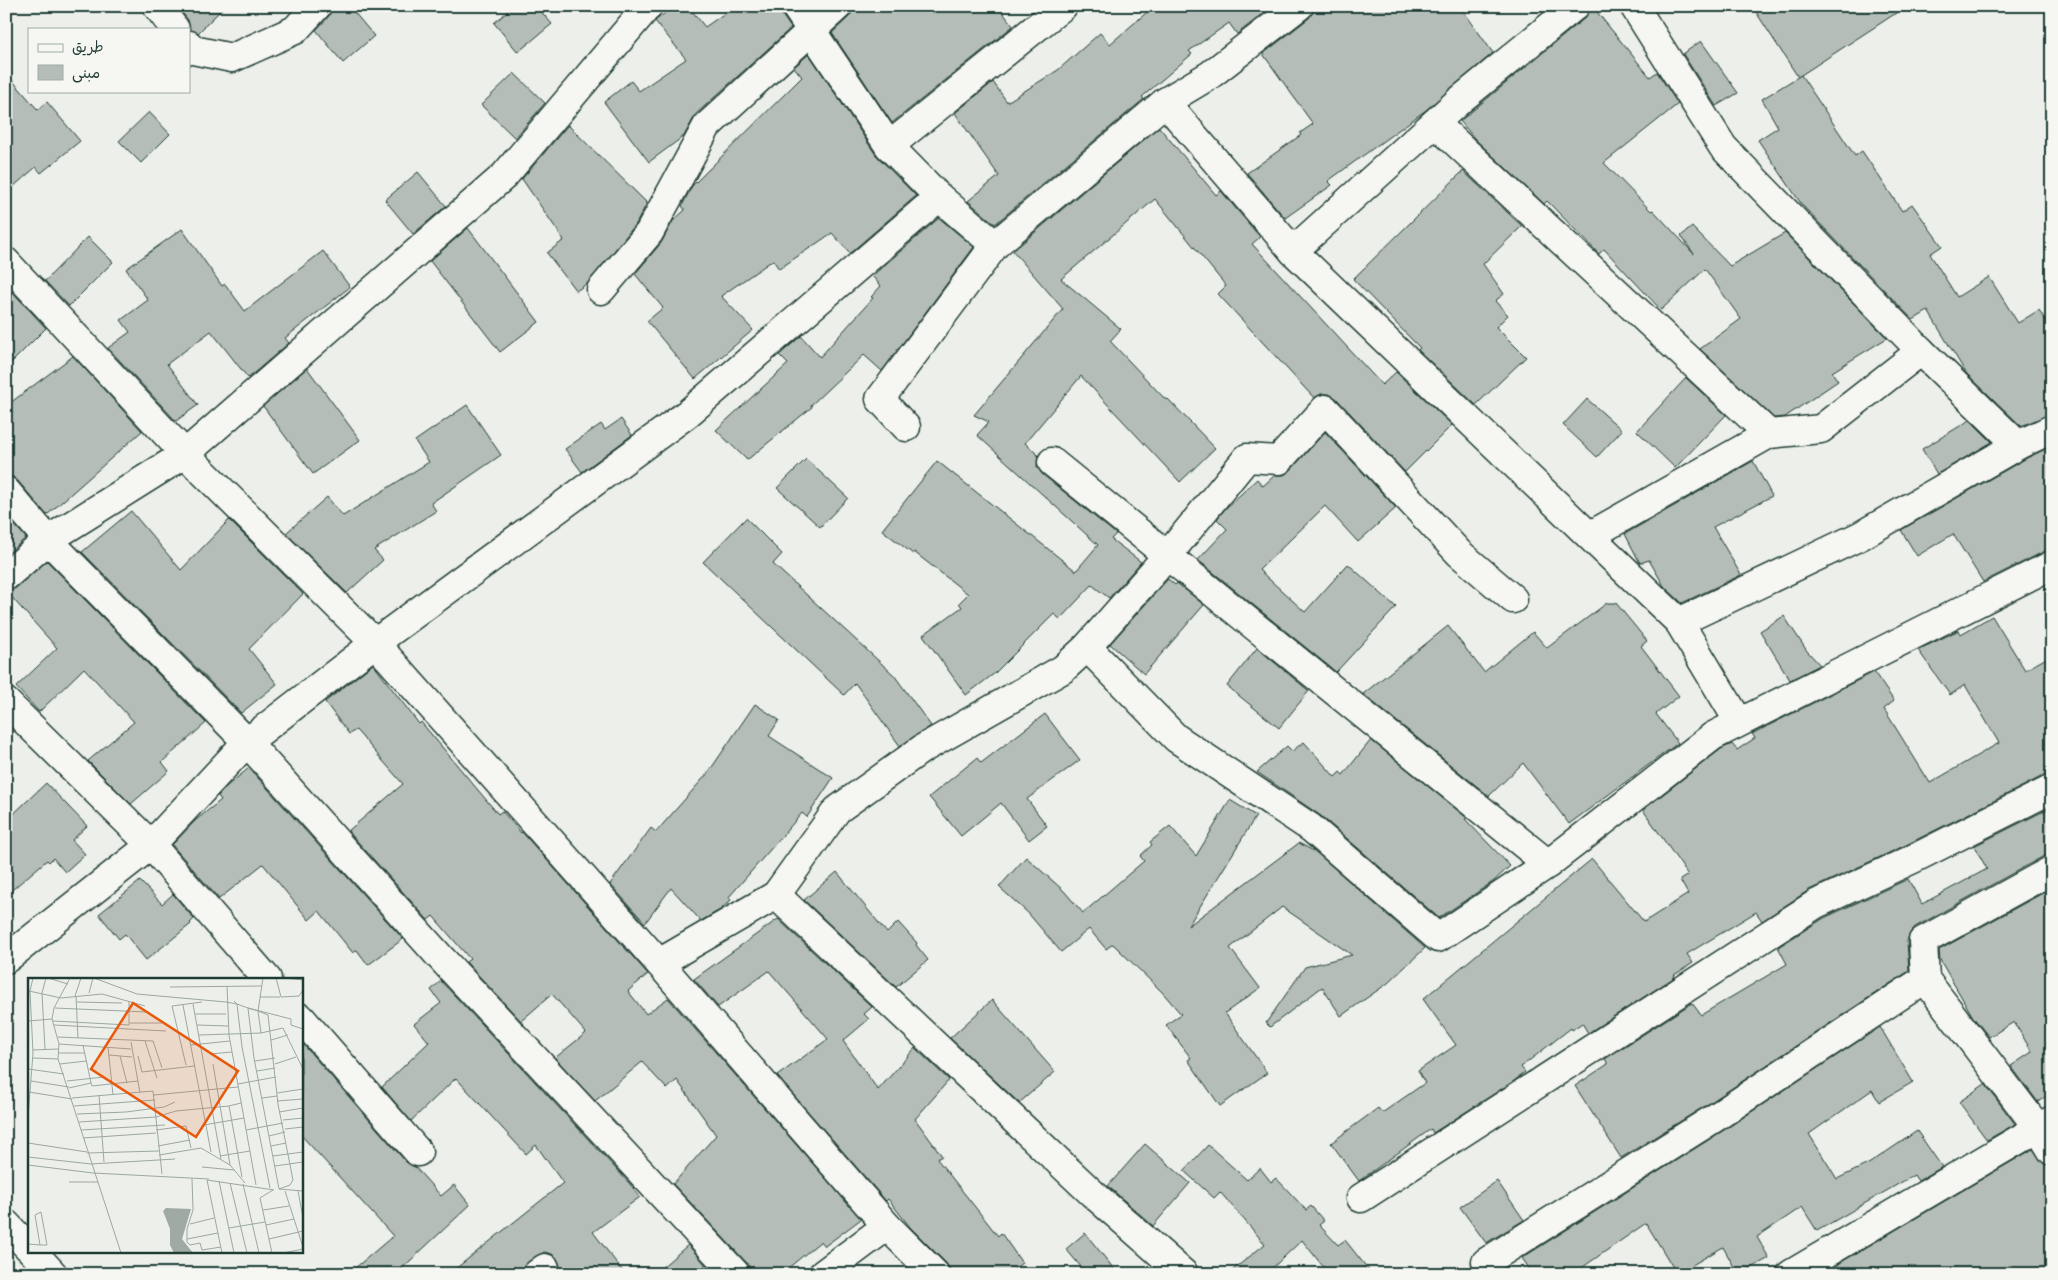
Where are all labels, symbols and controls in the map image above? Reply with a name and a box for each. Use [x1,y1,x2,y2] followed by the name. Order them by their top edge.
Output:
[28,28,190,92] legend
[72,40,104,58] text: طريق
[72,66,100,84] text: مبنى
[28,978,302,1252] inset map

